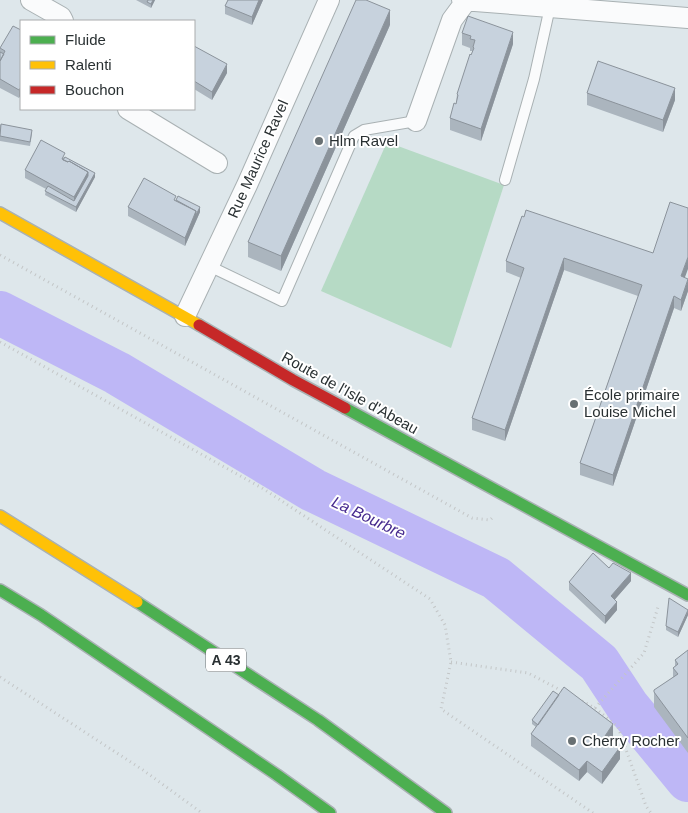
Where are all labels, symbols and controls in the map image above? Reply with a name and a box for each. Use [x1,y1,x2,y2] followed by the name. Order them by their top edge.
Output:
[20,20,195,110] legend
[65,31,106,48] text: Fluide
[65,56,112,73] text: Ralenti
[65,81,124,98] text: Bouchon
[224,97,291,221] street label: Rue Maurice Ravel
[329,132,398,149] place label: Hlm Ravel
[313,135,325,147] marker: Hlm Ravel
[279,348,421,437] street label: Route de l'Isle d'Abeau
[584,386,680,420] place label: École primaire Louise Michel
[568,398,580,410] marker: École primaire Louise Michel
[329,493,408,542] water label: La Bourbre
[206,648,246,672] road number: A 43
[582,732,680,749] place label: Cherry Rocher
[566,735,578,747] marker: Cherry Rocher

